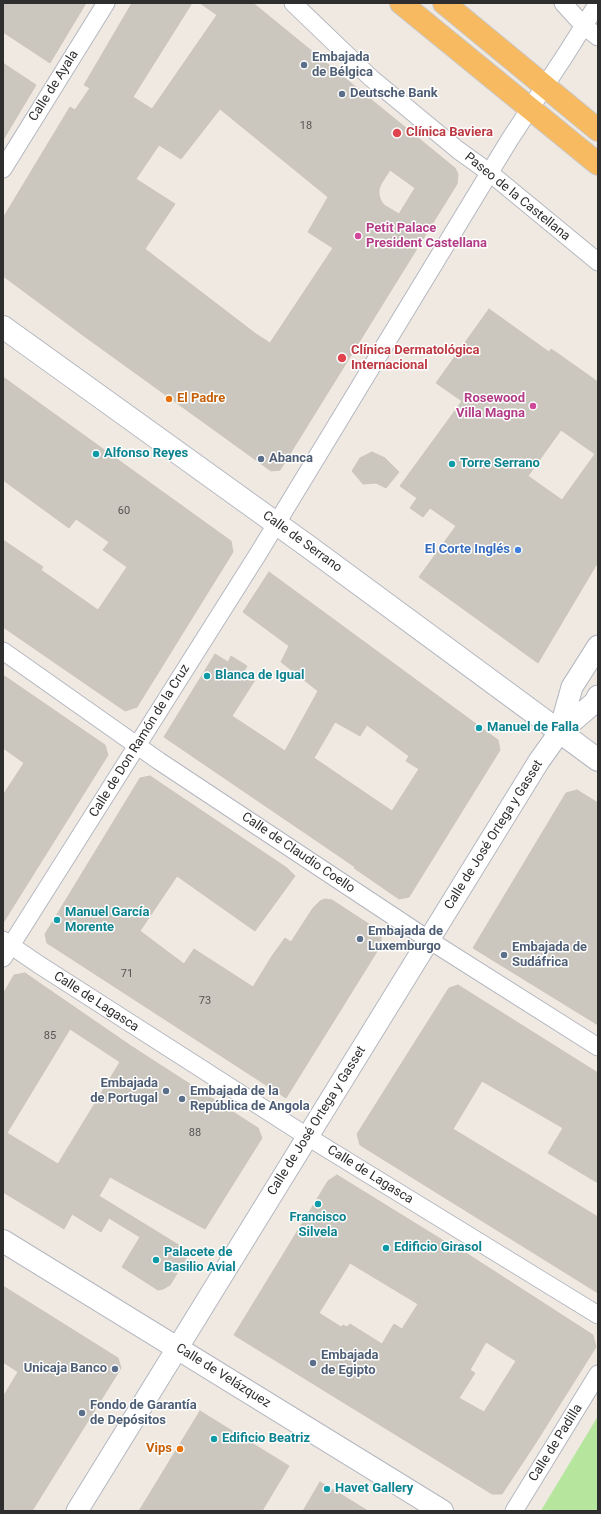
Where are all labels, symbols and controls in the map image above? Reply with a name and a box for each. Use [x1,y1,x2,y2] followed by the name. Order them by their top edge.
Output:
[26,48,82,124] street label: Calle de Ayala
[312,50,373,81] place label: Embajada de Bélgica
[299,60,309,70] marker: Embajada de Bélgica
[350,86,438,102] place label: Deutsche Bank
[337,89,347,99] marker: Deutsche Bank
[300,119,312,133] house number: 18
[406,125,493,141] place label: Clínica Baviera
[391,127,403,139] marker: Clínica Baviera
[461,150,573,244] street label: Paseo de la Castellana
[366,221,487,252] place label: Petit Palace President Castellana
[353,231,363,241] marker: Petit Palace President Castellana
[351,343,480,374] place label: Clínica Dermatológica Internacional
[336,352,348,364] marker: Clínica Dermatológica Internacional
[177,391,225,407] place label: El Padre
[456,391,525,422] place label: Rosewood Villa Magna
[164,394,174,404] marker: El Padre
[528,401,538,411] marker: Rosewood Villa Magna
[104,446,188,462] place label: Alfonso Reyes
[91,449,101,459] marker: Alfonso Reyes
[269,451,313,467] place label: Abanca
[256,454,266,464] marker: Abanca
[460,456,540,472] place label: Torre Serrano
[447,459,457,469] marker: Torre Serrano
[118,504,130,518] house number: 60
[259,508,345,576] street label: Calle de Serrano
[425,542,510,558] place label: El Corte Inglés
[513,545,523,555] marker: El Corte Inglés
[86,662,194,820] street label: Calle de Don Ramón de la Cruz
[215,668,304,684] place label: Blanca de Igual
[202,671,212,681] marker: Blanca de Igual
[487,720,579,736] place label: Manuel de Falla
[474,723,484,733] marker: Manuel de Falla
[442,757,546,913] street label: Calle de José Ortega y Gasset
[239,809,357,897] street label: Calle de Claudio Coello
[65,905,149,936] place label: Manuel García Morente
[52,915,62,925] marker: Manuel García Morente
[368,924,443,955] place label: Embajada de Luxemburgo
[355,934,365,944] marker: Embajada de Luxemburgo
[512,940,587,971] place label: Embajada de Sudáfrica
[499,950,509,960] marker: Embajada de Sudáfrica
[121,967,133,981] house number: 71
[50,969,142,1035] street label: Calle de Lagasca
[199,994,211,1008] house number: 73
[44,1029,56,1043] house number: 85
[265,1043,369,1199] street label: Calle de José Ortega y Gasset
[90,1076,158,1107] place label: Embajada de Portugal
[190,1084,310,1115] place label: Embajada de la República de Angola
[161,1086,171,1096] marker: Embajada de Portugal
[177,1094,187,1104] marker: Embajada de la República de Angola
[189,1126,201,1140] house number: 88
[324,1142,416,1208] street label: Calle de Lagasca
[313,1199,323,1209] marker: Francisco Silvela
[290,1210,346,1241] place label: Francisco Silvela
[394,1240,482,1256] place label: Edificio Girasol
[381,1243,391,1253] marker: Edificio Girasol
[164,1245,236,1276] place label: Palacete de Basilio Avial
[151,1255,161,1265] marker: Palacete de Basilio Avial
[173,1341,273,1411] street label: Calle de Velázquez
[321,1348,378,1379] place label: Embajada de Egipto
[308,1358,318,1368] marker: Embajada de Egipto
[24,1361,107,1377] place label: Unicaja Banco
[110,1364,120,1374] marker: Unicaja Banco
[90,1398,197,1429] place label: Fondo de Garantía de Depósitos
[526,1401,586,1485] street label: Calle de Padilla
[77,1408,87,1418] marker: Fondo de Garantía de Depósitos
[222,1431,310,1447] place label: Edificio Beatriz
[209,1434,219,1444] marker: Edificio Beatriz
[146,1441,172,1457] place label: Vips
[175,1444,185,1454] marker: Vips
[335,1481,413,1497] place label: Havet Gallery
[322,1484,332,1494] marker: Havet Gallery

